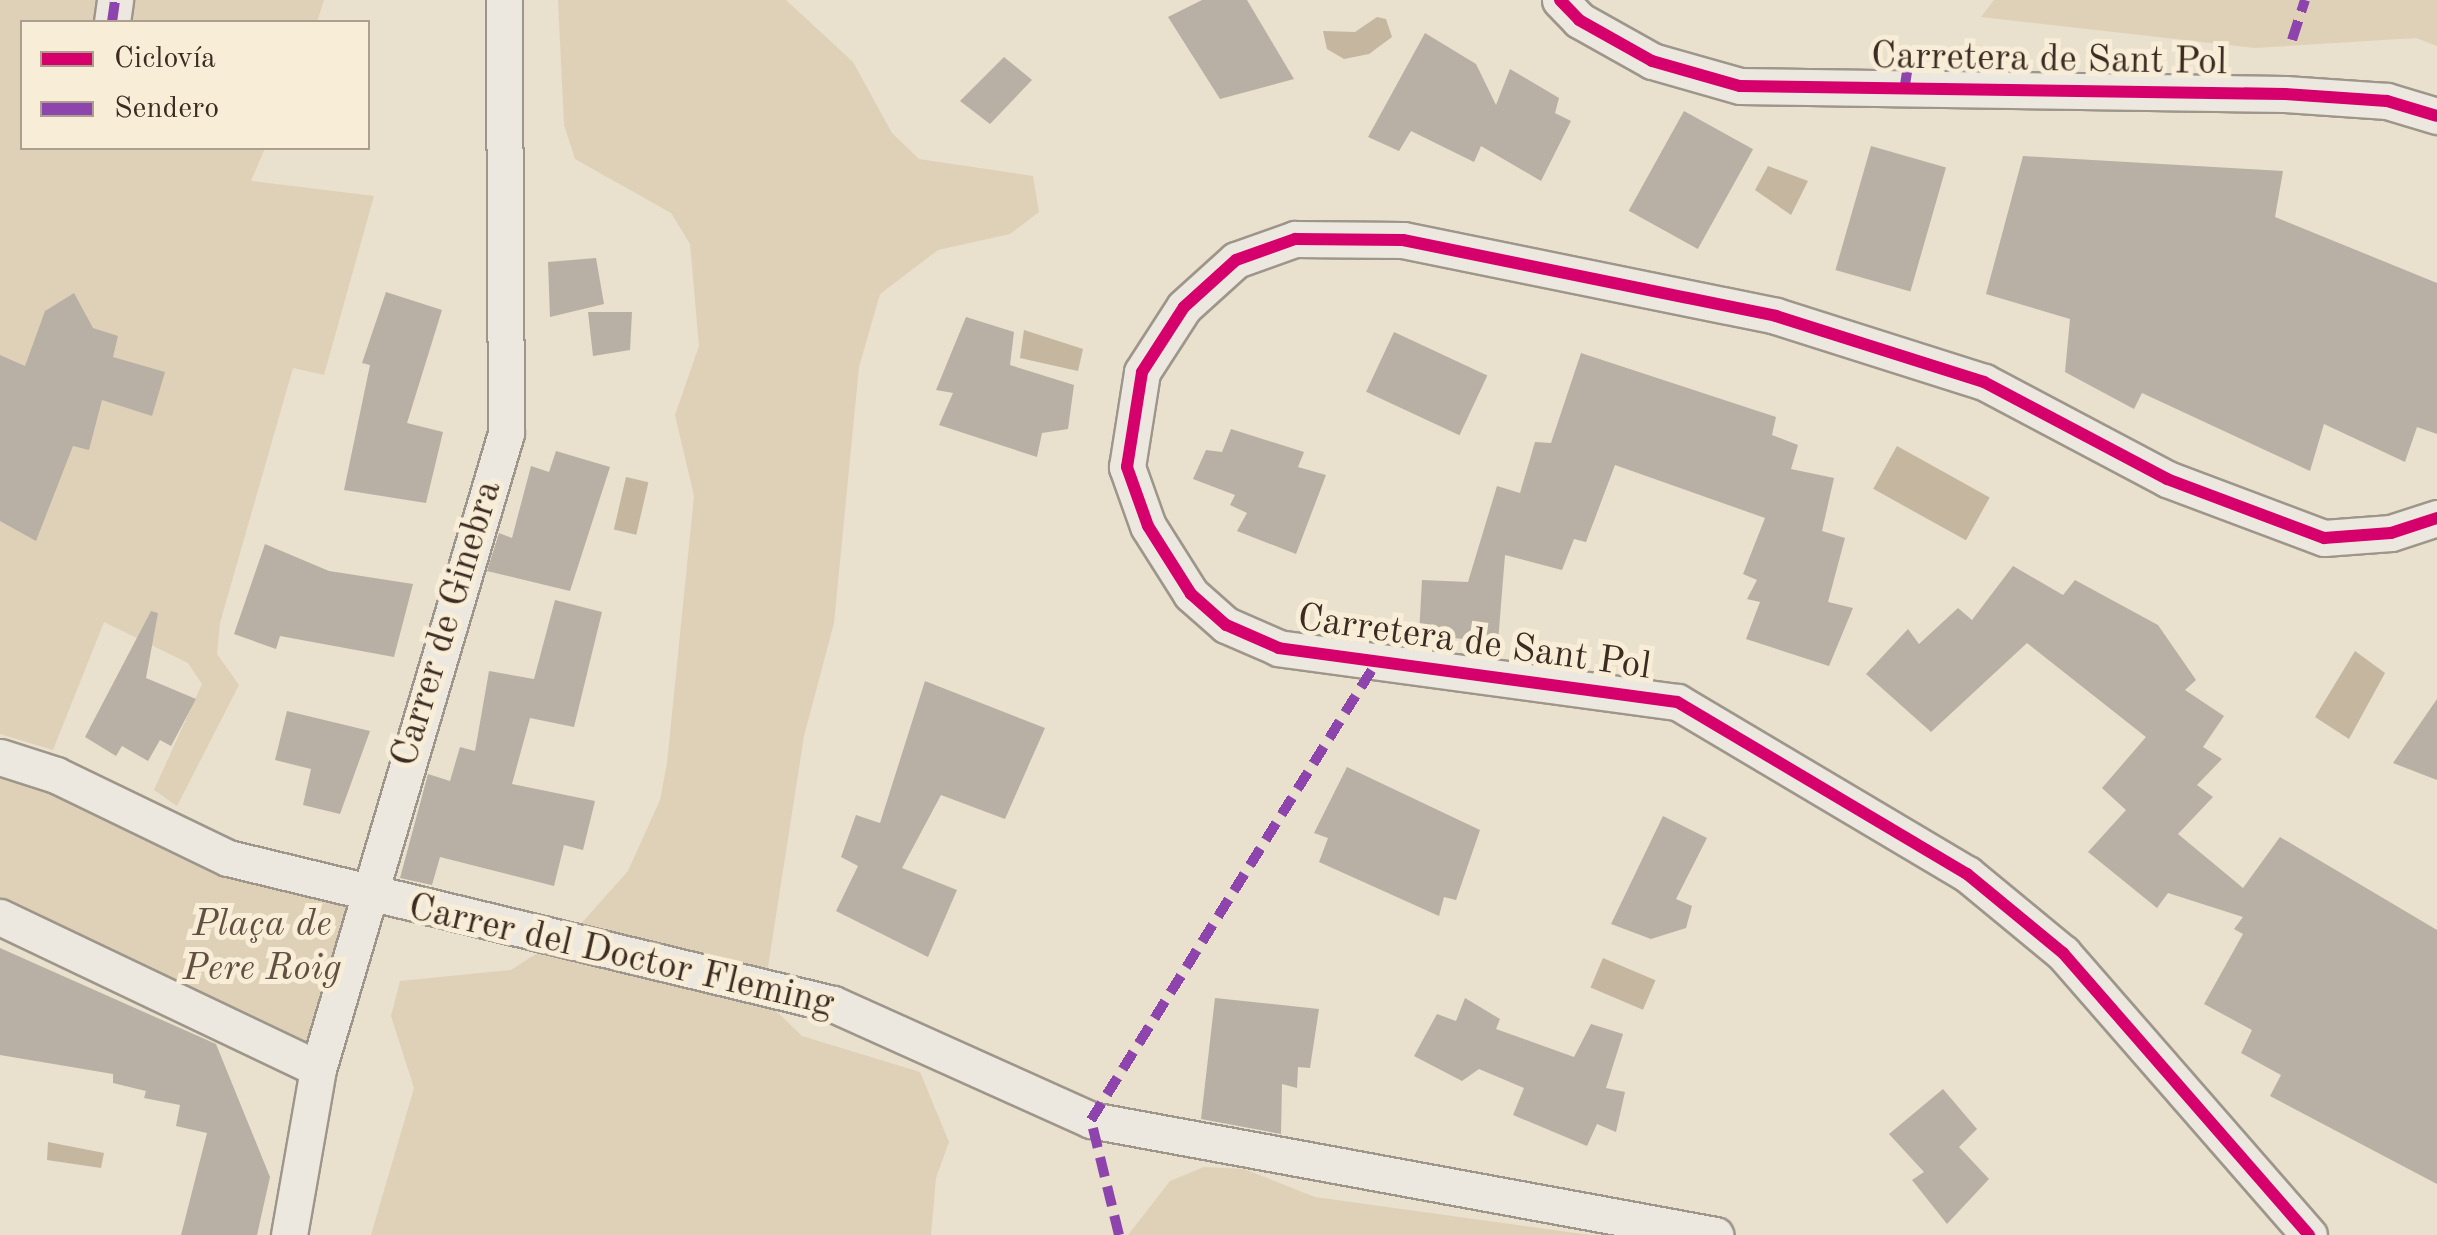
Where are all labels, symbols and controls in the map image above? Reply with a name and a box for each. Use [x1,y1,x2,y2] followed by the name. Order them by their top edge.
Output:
[20,20,370,150] legend
[1870,35,2228,87] street label: Carretera de Sant Pol
[114,44,216,74] text: Ciclovía
[114,94,219,124] text: Sendero
[383,476,513,772] street label: Carrer de Ginebra
[1294,597,1654,691] street label: Carretera de Sant Pol
[404,886,838,1028] street label: Carrer del Doctor Fleming
[183,903,341,992] park label: Plaça de Pere Roig

